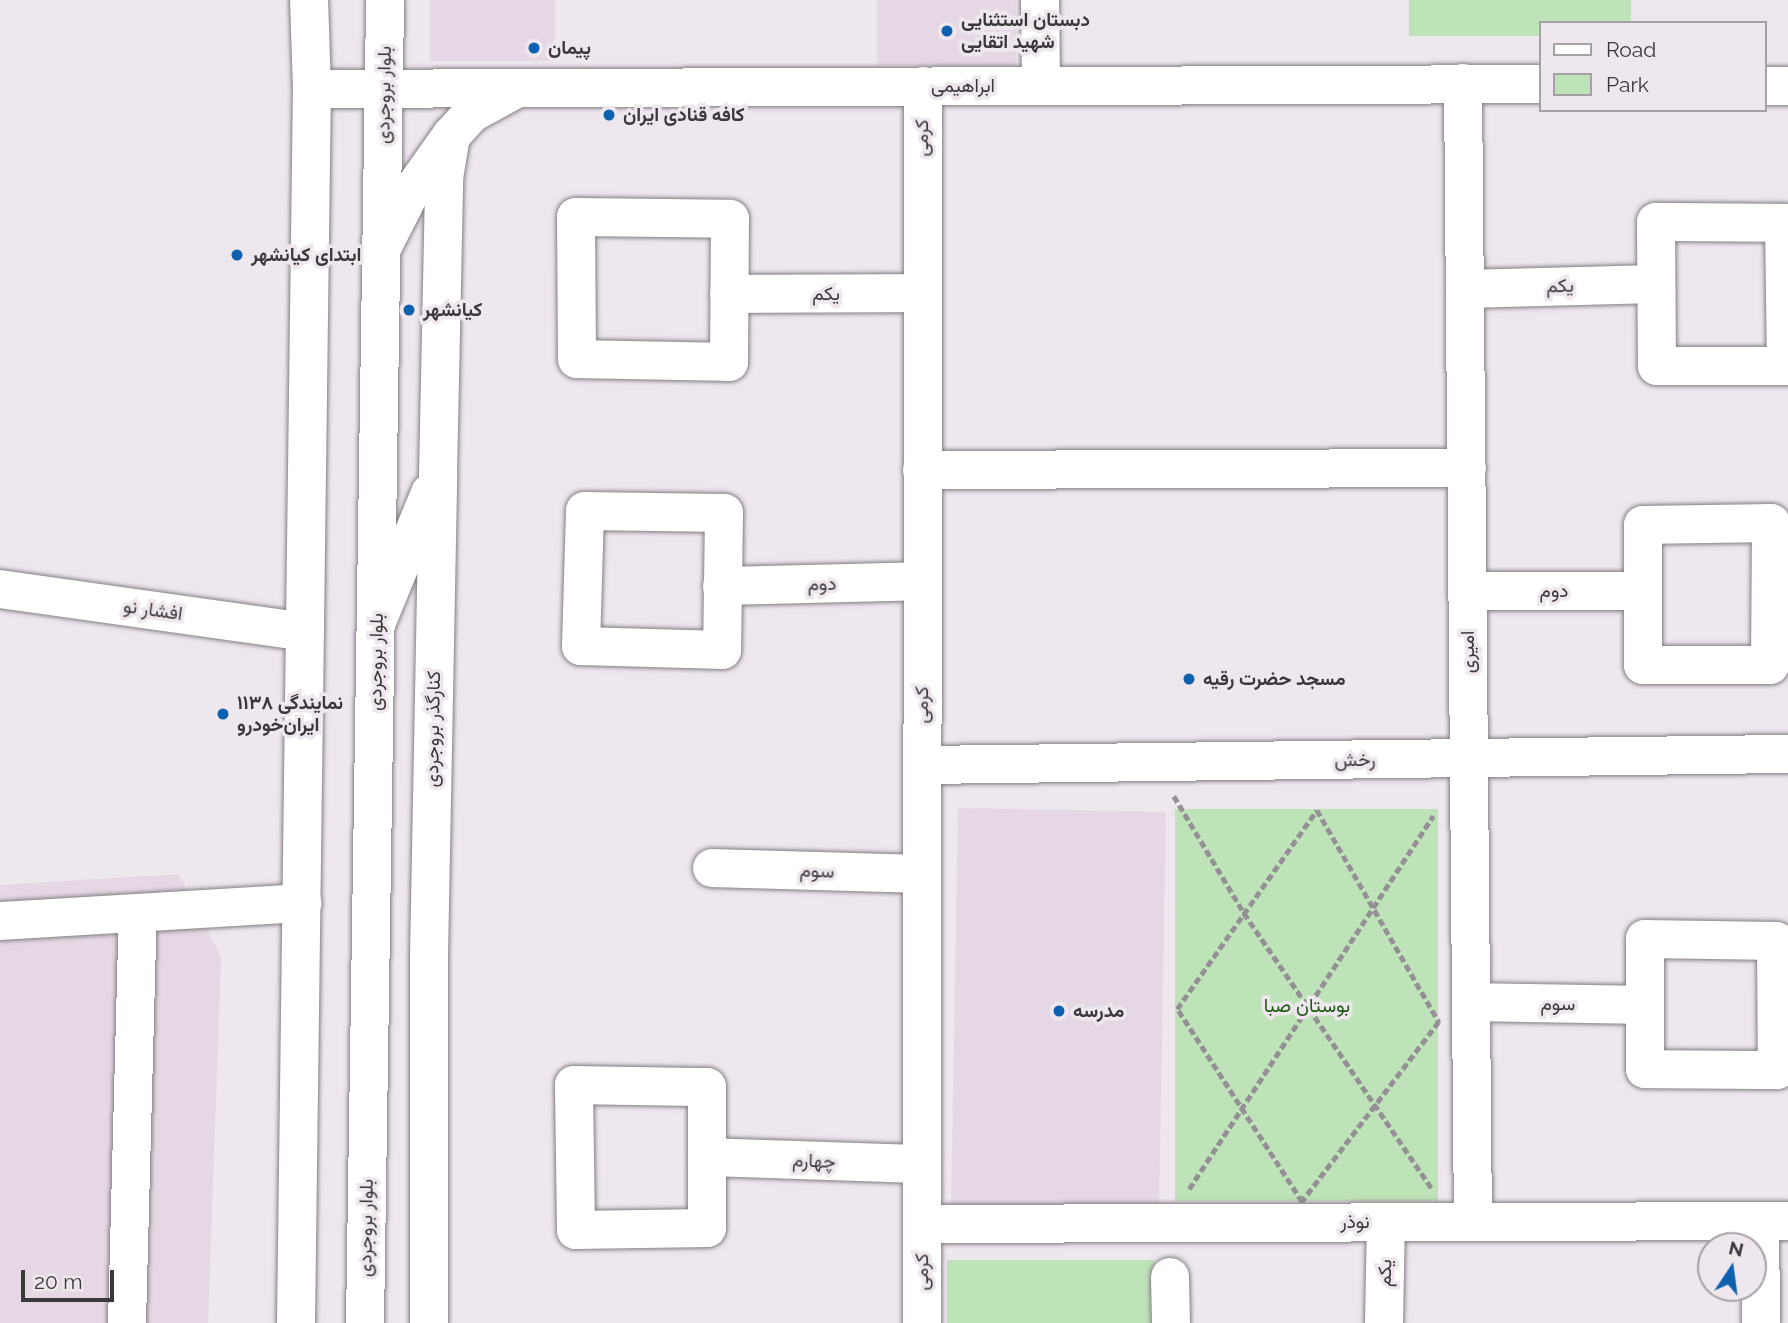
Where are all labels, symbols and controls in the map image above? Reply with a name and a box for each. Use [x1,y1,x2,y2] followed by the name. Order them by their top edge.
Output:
[961,9,1090,53] place label: دبستان استثنایی شهید اتقایی
[1540,21,1767,112] legend
[939,23,955,39] marker: دبستان استثنایی شهید اتقایی
[548,37,591,59] place label: پیمان
[1606,37,1656,62] text: Road
[526,40,542,56] marker: پیمان
[372,46,396,144] street label: بلوار بروجردی
[1606,72,1649,97] text: Park
[931,75,995,97] street label: ابراهیمی
[623,104,745,126] place label: کافه قنادی ایران
[601,107,617,123] marker: کافه قنادی ایران
[911,119,933,157] street label: کرمی
[251,244,361,266] place label: ابتدای کیانشهر
[229,247,245,263] marker: ابتدای کیانشهر
[1546,274,1574,298] street label: یکم
[812,283,840,305] street label: یکم
[423,299,482,321] place label: کیانشهر
[401,302,417,318] marker: کیانشهر
[807,572,837,596] street label: دوم
[1540,580,1568,602] street label: دوم
[122,595,184,625] street label: افشار نو
[364,613,388,711] street label: بلوار بروجردی
[1456,630,1480,674] street label: امیری
[1203,668,1345,690] place label: مسجد حضرت رقیه
[421,671,445,787] street label: کنارگذر بروجردی
[1181,671,1197,687] marker: مسجد حضرت رقیه
[911,686,933,724] street label: کرمی
[237,692,343,736] place label: نمایندگی ۱۱۳۸ ایران‌خودرو
[215,706,231,722] marker: نمایندگی ۱۱۳۸ ایران‌خودرو
[1334,748,1376,772] street label: رخش
[799,859,835,883] street label: سوم
[1540,992,1576,1016] street label: سوم
[1264,995,1350,1017] park label: بوستان صبا
[1073,1000,1124,1022] place label: مدرسه
[1051,1003,1067,1019] marker: مدرسه
[792,1149,836,1173] street label: چهارم
[354,1179,378,1277] street label: بلوار بروجردی
[1340,1211,1370,1233] street label: نوذر
[1697,1232,1767,1302] north arrow
[1727,1236,1746,1261] text: N
[911,1253,933,1291] street label: کرمی
[24,1256,117,1300] scale bar
[1373,1259,1397,1287] street label: یکم
[34,1269,82,1294] text: 20 m

